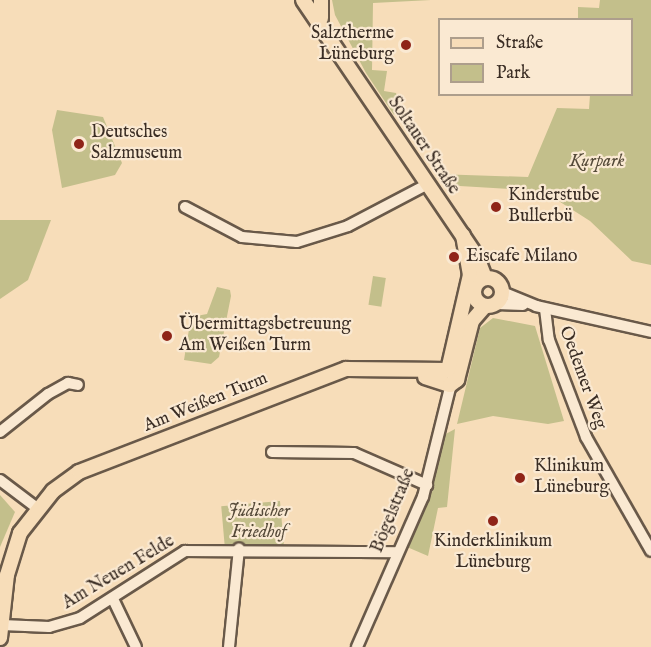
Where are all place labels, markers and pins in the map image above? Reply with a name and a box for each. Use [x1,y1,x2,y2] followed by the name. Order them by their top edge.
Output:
[311,24,394,66] place label: Salztherme Lüneburg
[399,38,413,52] marker: Salztherme Lüneburg
[91,123,182,166] place label: Deutsches Salzmuseum
[72,137,86,151] marker: Deutsches Salzmuseum
[508,186,600,228] place label: Kinderstube Bullerbü
[489,200,503,214] marker: Kinderstube Bullerbü
[466,246,578,268] place label: Eiscafe Milano
[447,250,461,264] marker: Eiscafe Milano
[179,315,351,358] place label: Übermittagsbetreuung Am Weißen Turm
[160,329,174,343] marker: Übermittagsbetreuung Am Weißen Turm
[534,457,609,500] place label: Klinikum Lüneburg
[511,469,529,487] marker: Klinikum Lüneburg
[484,512,502,530] marker: Kinderklinikum Lüneburg
[434,532,552,574] place label: Kinderklinikum Lüneburg

